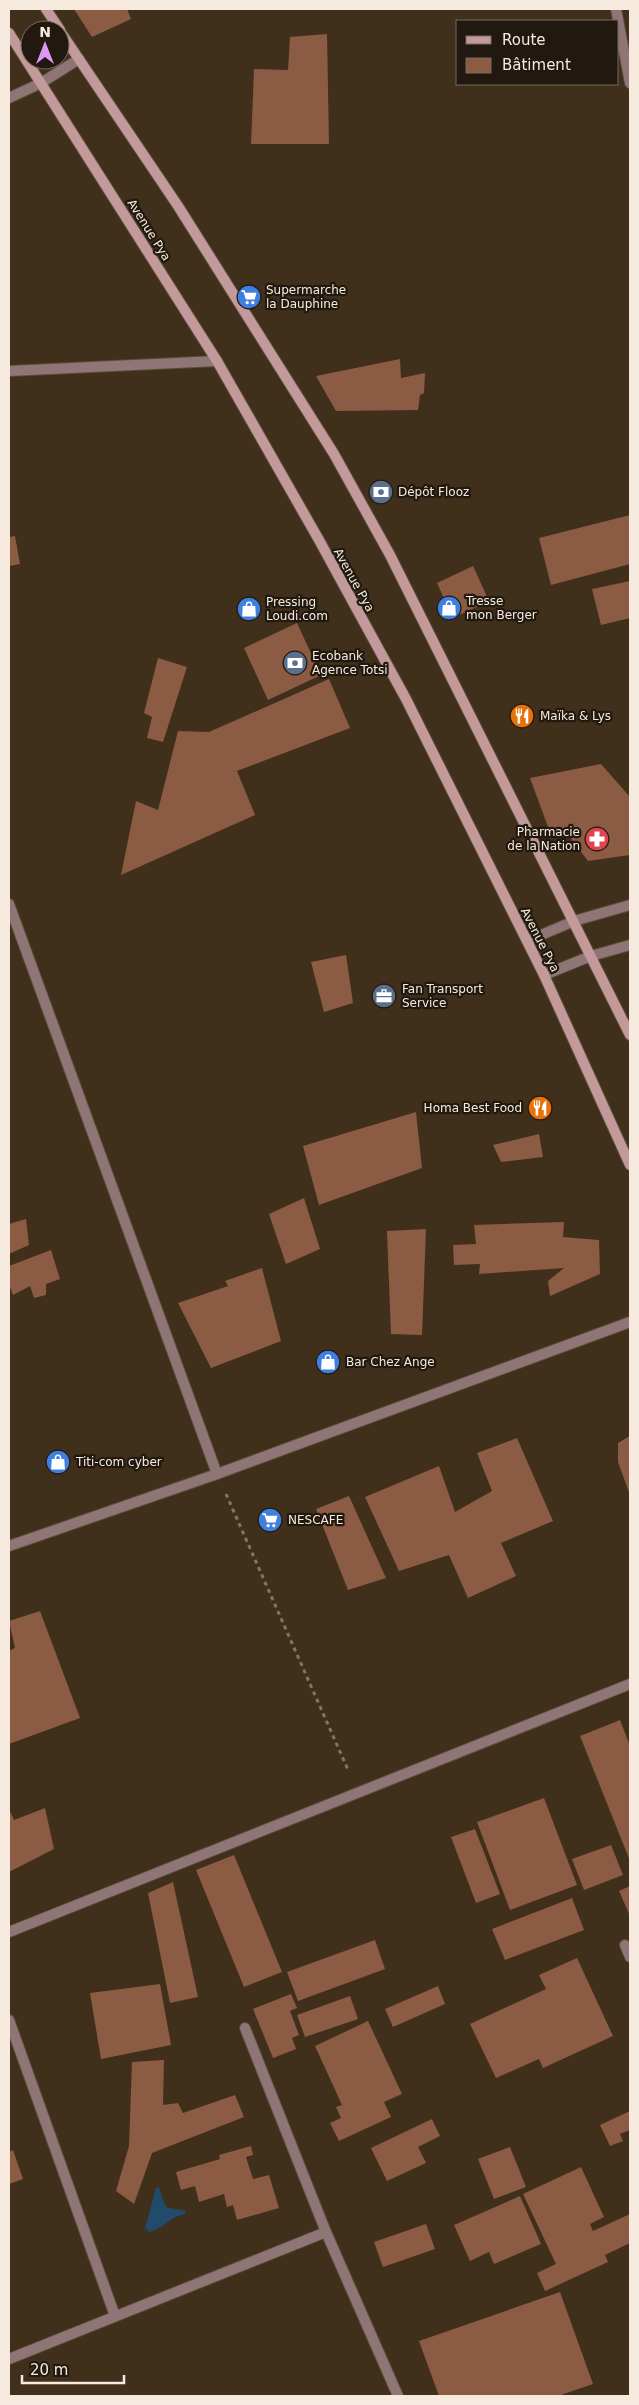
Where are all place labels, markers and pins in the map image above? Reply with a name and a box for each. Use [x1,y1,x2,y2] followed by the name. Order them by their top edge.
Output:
[266,283,346,311] place label: Supermarche la Dauphine
[236,284,262,310] supermarket icon: Supermarche la Dauphine
[368,479,394,505] bank icon: Dépôt Flooz
[398,485,469,499] place label: Dépôt Flooz
[465,594,537,622] place label: Tresse mon Berger
[266,595,328,623] place label: Pressing Loudi.com
[436,595,462,621] shop icon: Tresse mon Berger
[236,596,262,622] shop icon: Pressing Loudi.com
[312,649,388,677] place label: Ecobank Agence Totsi
[282,650,308,676] bank icon: Ecobank Agence Totsi
[509,703,535,729] restaurant icon: Maïka & Lys
[540,709,611,723] place label: Maïka & Lys
[507,825,580,853] place label: Pharmacie de la Nation
[584,826,610,852] pharmacy icon: Pharmacie de la Nation
[402,982,483,1010] place label: Fan Transport Service
[371,983,397,1009] office icon: Fan Transport Service
[527,1095,553,1121] restaurant icon: Homa Best Food
[424,1101,522,1115] place label: Homa Best Food
[315,1349,341,1375] shop icon: Bar Chez Ange
[346,1355,435,1369] place label: Bar Chez Ange
[45,1449,71,1475] shop icon: Titi-com cyber
[75,1455,162,1469] place label: Titi-com cyber
[257,1507,283,1533] supermarket icon: NESCAFE
[288,1513,343,1527] place label: NESCAFE

